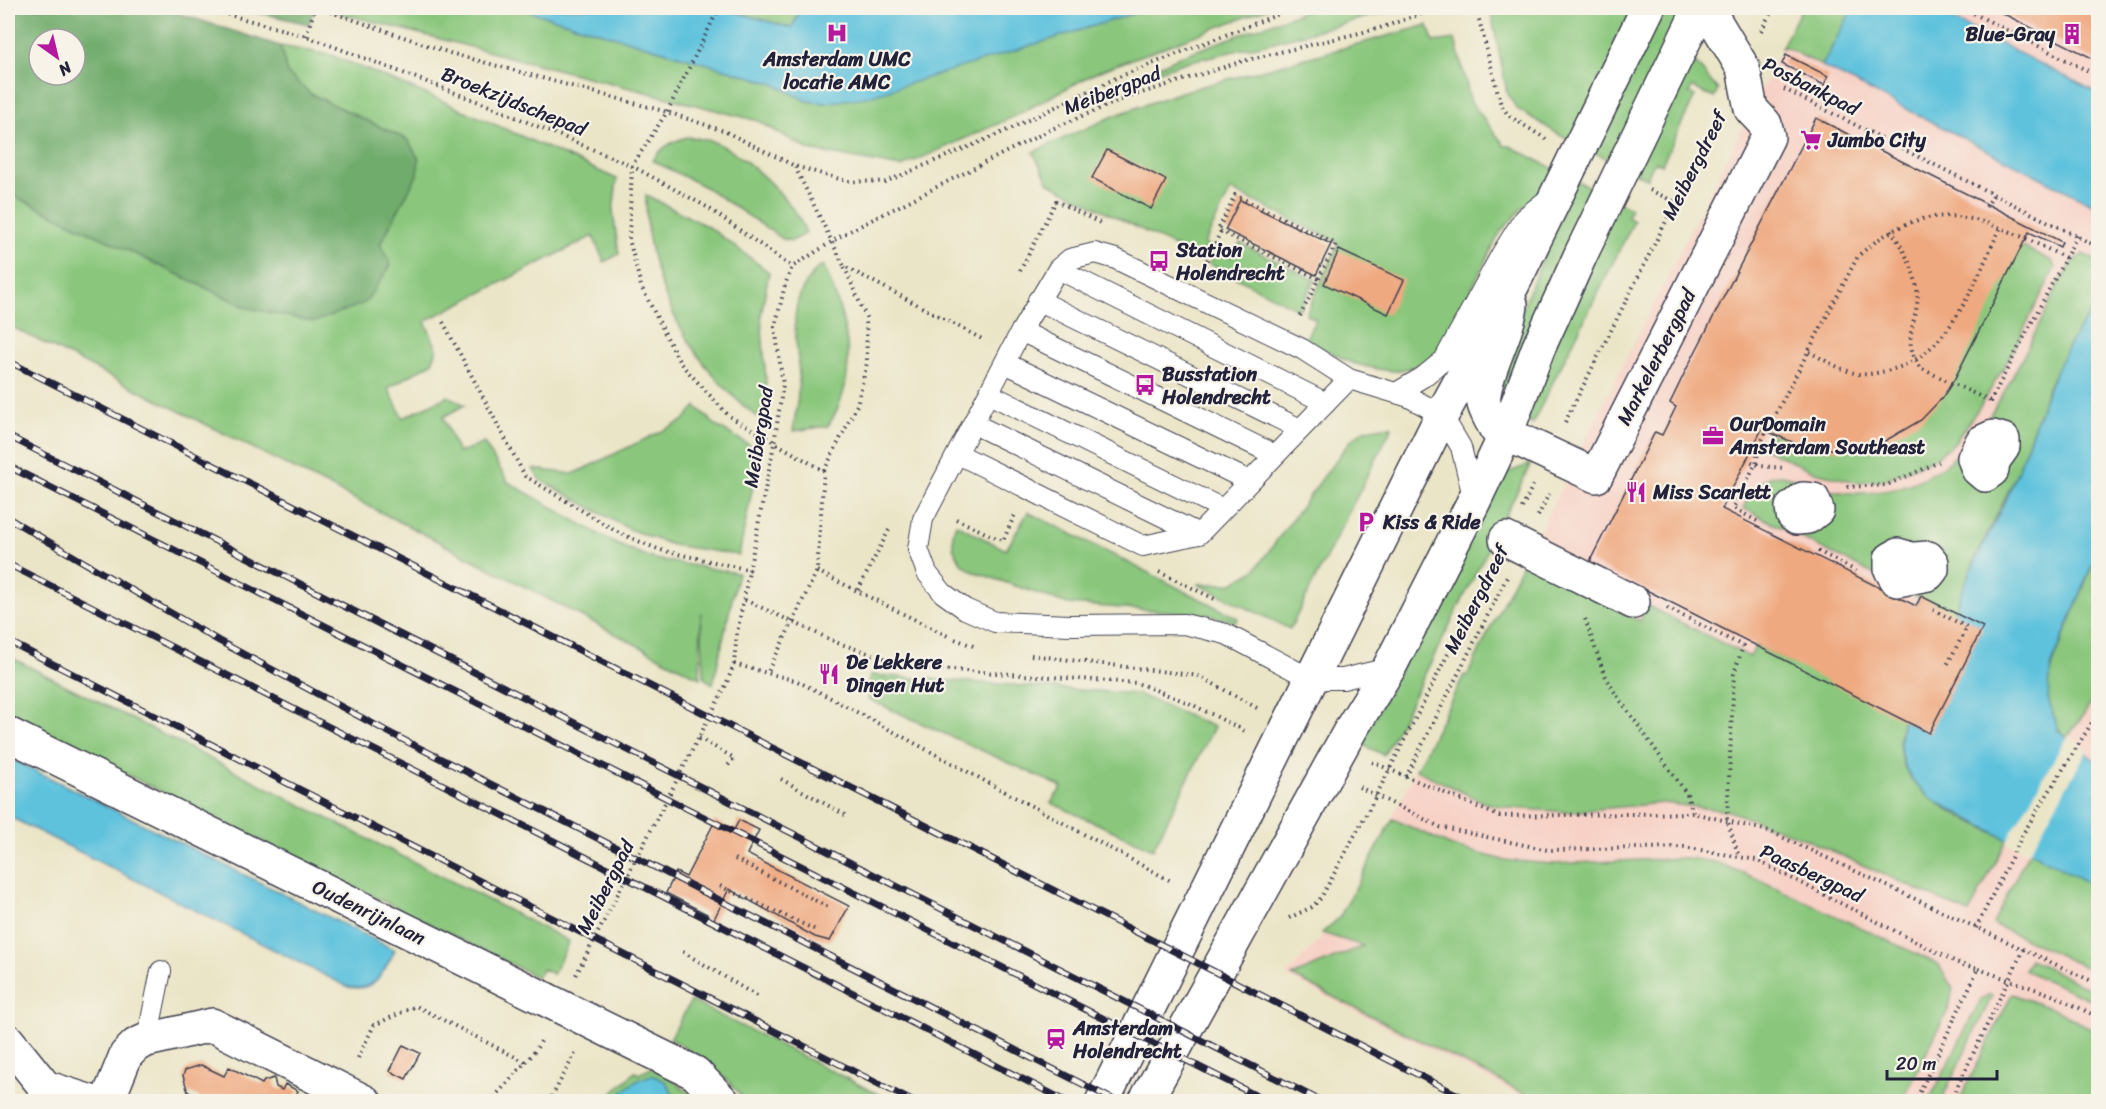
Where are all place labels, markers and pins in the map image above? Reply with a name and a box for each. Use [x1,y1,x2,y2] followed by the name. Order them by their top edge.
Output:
[1965,17,2056,52] place label: Blue-Gray
[825,21,849,45] hospital icon: Amsterdam UMC locatie AMC
[2060,22,2084,46] building icon: Blue-Gray
[762,42,911,100] place label: Amsterdam UMC locatie AMC
[1827,123,1927,158] place label: Jumbo City
[1799,128,1823,152] supermarket icon: Jumbo City
[1175,233,1285,291] place label: Station Holendrecht
[1147,249,1171,273] bus stop icon: Station Holendrecht
[1161,357,1271,415] place label: Busstation Holendrecht
[1133,373,1157,397] bus stop icon: Busstation Holendrecht
[1729,407,1925,465] place label: OurDomain Amsterdam Southeast
[1701,424,1725,448] office icon: OurDomain Amsterdam Southeast
[1652,475,1772,510] place label: Miss Scarlett
[1624,480,1648,504] restaurant icon: Miss Scarlett
[1382,505,1481,540] place label: Kiss & Ride
[1354,510,1378,534] parking icon: Kiss & Ride
[846,645,945,703] place label: De Lekkere Dingen Hut
[817,662,841,686] restaurant icon: De Lekkere Dingen Hut
[1072,1011,1182,1069] place label: Amsterdam Holendrecht
[1044,1027,1068,1051] station icon: Amsterdam Holendrecht

